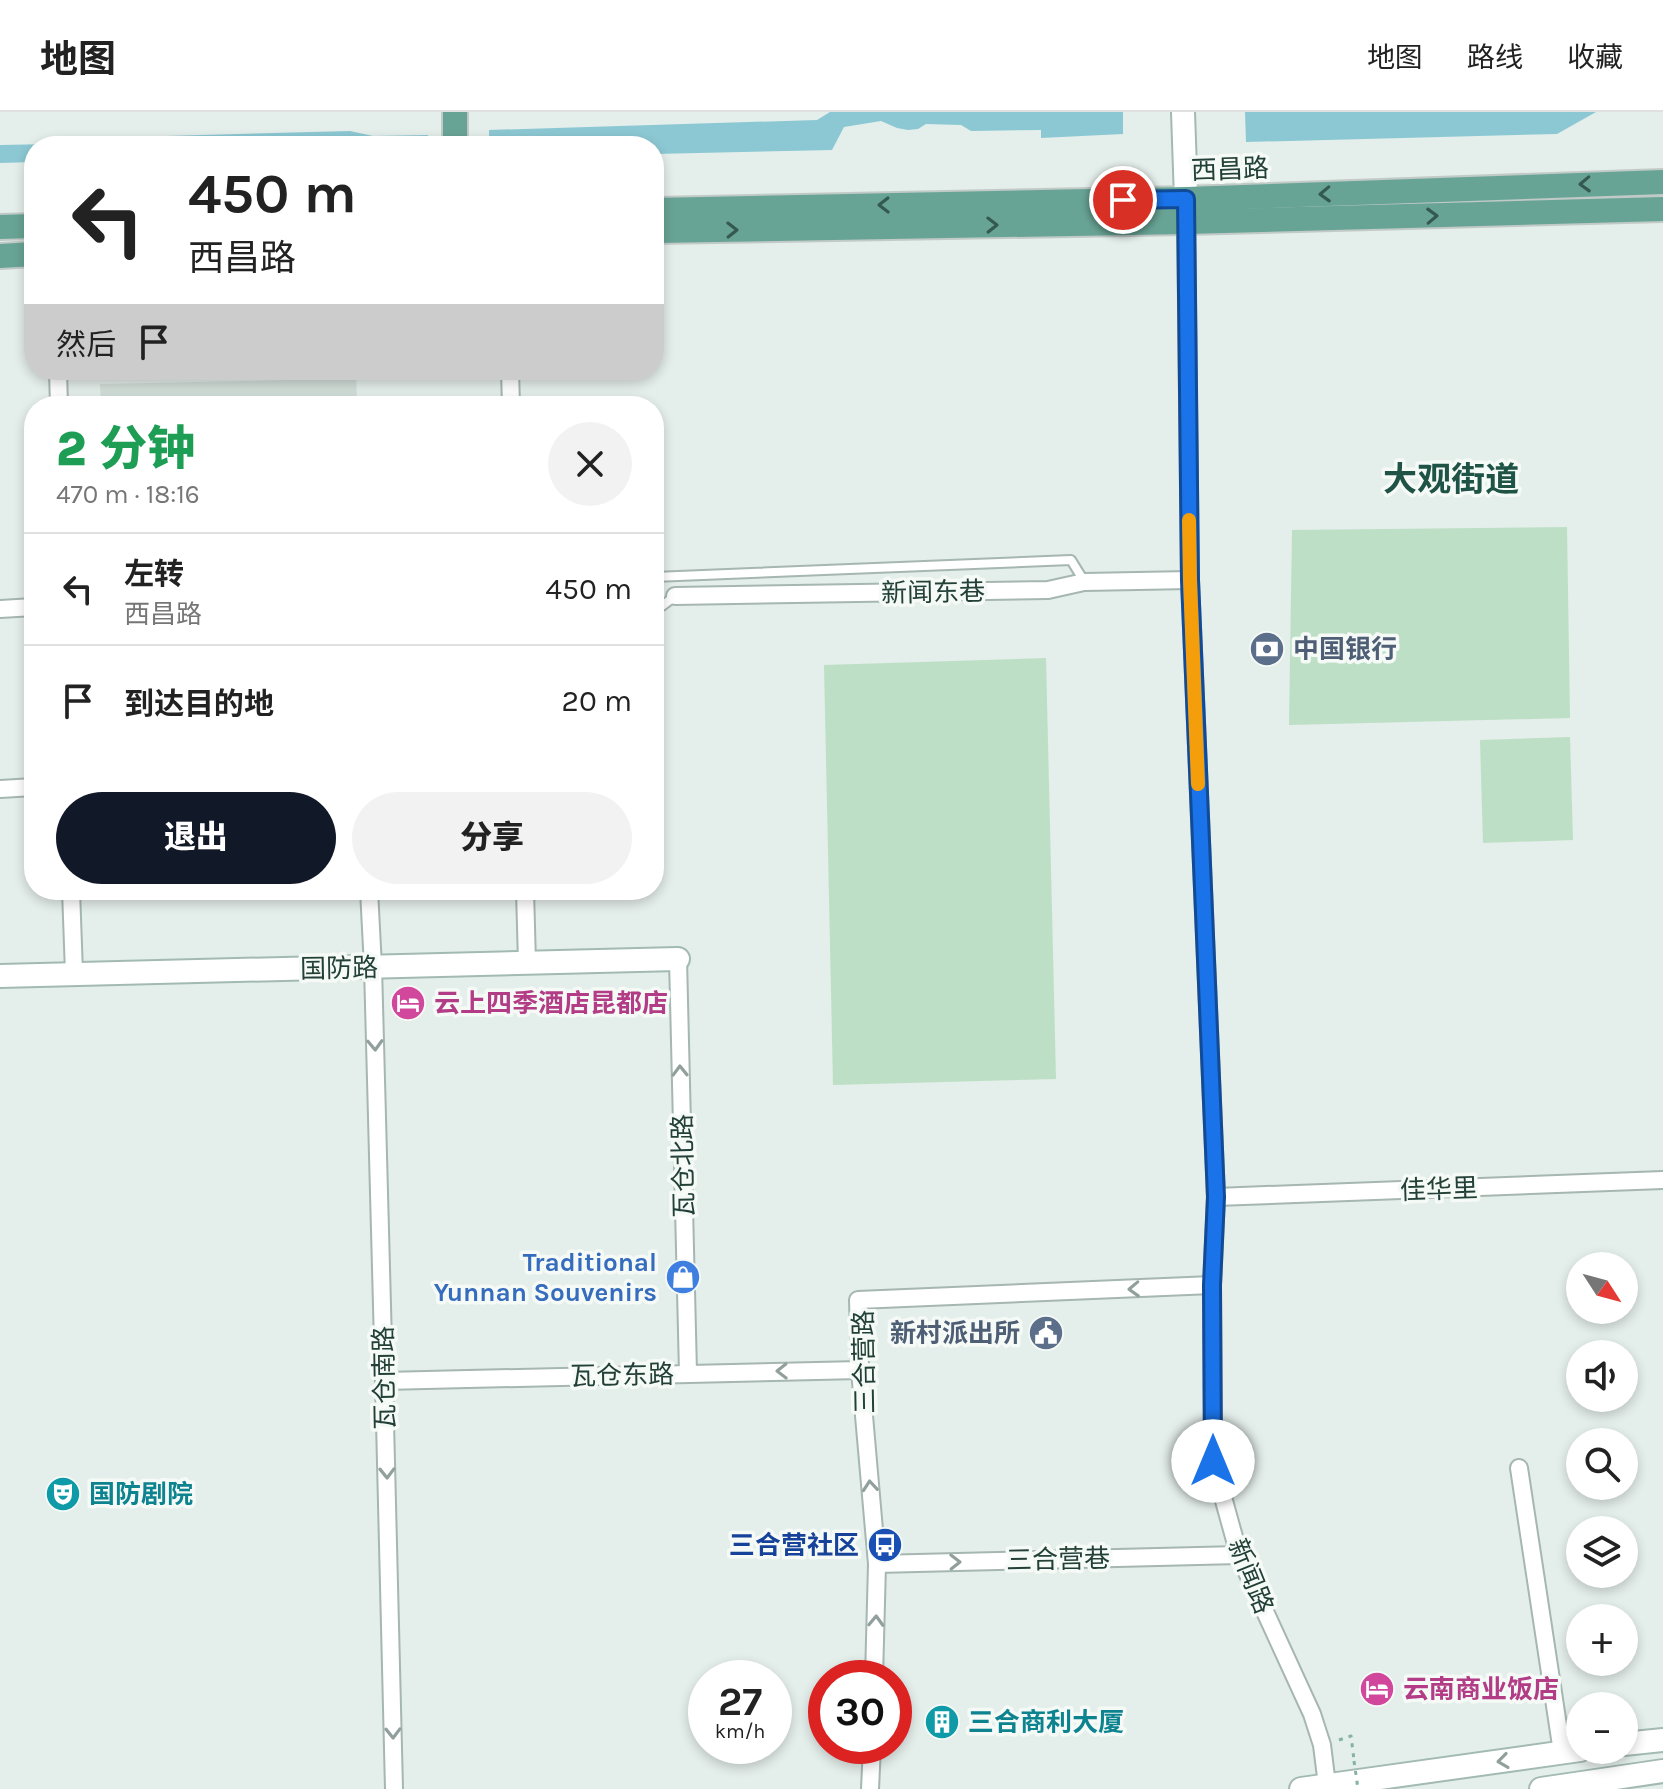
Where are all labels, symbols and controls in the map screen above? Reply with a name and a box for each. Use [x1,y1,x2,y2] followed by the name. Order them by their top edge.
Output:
[40,37,116,82] text: 地图
[1367,41,1423,74] text: 地图
[1467,41,1523,74] text: 路线
[1567,41,1623,74] text: 收藏
[1190,153,1270,186] street label: 西昌路
[188,161,357,226] text: 450 m
[1089,166,1157,234] pin
[56,168,160,272] icon: left
[1578,176,1591,193] one-way arrow
[1101,178,1145,222] icon: arrive
[1318,185,1331,202] one-way arrow
[877,196,890,214] one-way arrow
[1426,207,1439,224] one-way arrow
[986,217,999,234] one-way arrow
[726,221,739,238] one-way arrow
[188,237,296,279] text: 西昌路
[132,320,176,364] icon: arrive
[56,327,116,363] text: 然后
[56,421,195,477] text: 2 分钟
[548,422,632,506] button: close
[1383,460,1519,500] district label: 大观街道
[56,479,200,510] text: 470 m · 18:16
[124,556,184,592] text: 左转
[56,567,100,611] icon: left
[545,571,632,607] text: 450 m
[881,576,985,609] street label: 新闻东巷
[124,599,202,630] text: 西昌路
[1248,630,1286,668] bank icon: 中国银行
[1293,634,1397,665] place label: 中国银行
[56,679,100,723] icon: arrive
[562,683,632,719] text: 20 m
[124,686,274,722] text: 到达目的地
[56,792,336,884] button: 退出
[352,792,632,884] button: 分享
[300,952,378,985] street label: 国防路
[389,984,427,1022] hotel icon: 云上四季酒店昆都店
[434,988,668,1019] place label: 云上四季酒店昆都店
[366,1039,384,1052] one-way arrow
[672,1064,689,1077] one-way arrow
[667,1114,700,1218] street label: 瓦仓北路
[1399,1173,1479,1206] street label: 佳华里
[434,1247,657,1308] place label: Traditional Yunnan Souvenirs
[1566,1252,1638,1324] north arrow
[1566,1252,1638,1764] map controls
[664,1258,702,1296] shop icon: Traditional Yunnan Souvenirs
[1127,1280,1140,1297] one-way arrow
[848,1310,881,1414] street label: 三合营路
[1027,1314,1065,1352] public building icon: 新村派出所
[890,1318,1020,1349] place label: 新村派出所
[368,1326,401,1430] street label: 瓦仓南路
[1566,1340,1638,1412] button: sound
[570,1359,674,1392] street label: 瓦仓东路
[775,1363,788,1380] one-way arrow
[1171,1419,1255,1503] position arrow
[1566,1428,1638,1500] button: search
[378,1467,395,1480] one-way arrow
[44,1475,82,1513] theatre icon: 国防剧院
[89,1479,193,1510] place label: 国防剧院
[862,1479,879,1492] one-way arrow
[1566,1516,1638,1588] button: layers
[866,1526,904,1564] bus stop icon: 三合营社区
[729,1530,859,1561] place label: 三合营社区
[1222,1534,1280,1618] street label: 新闻路
[1006,1543,1110,1576] street label: 三合营巷
[949,1553,962,1570] one-way arrow
[1566,1604,1638,1676] button: +
[867,1614,884,1627] one-way arrow
[808,1660,912,1764] speed limit sign: 30
[1358,1670,1396,1708] hotel icon: 云南商业饭店
[1403,1674,1559,1705] place label: 云南商业饭店
[718,1678,762,1725] text: 27
[1566,1692,1638,1764] button: −
[923,1703,961,1741] building icon: 三合商利大厦
[968,1707,1124,1738] place label: 三合商利大厦
[715,1720,765,1743] text: km/h
[384,1727,401,1740] one-way arrow
[1496,1752,1510,1769] one-way arrow

